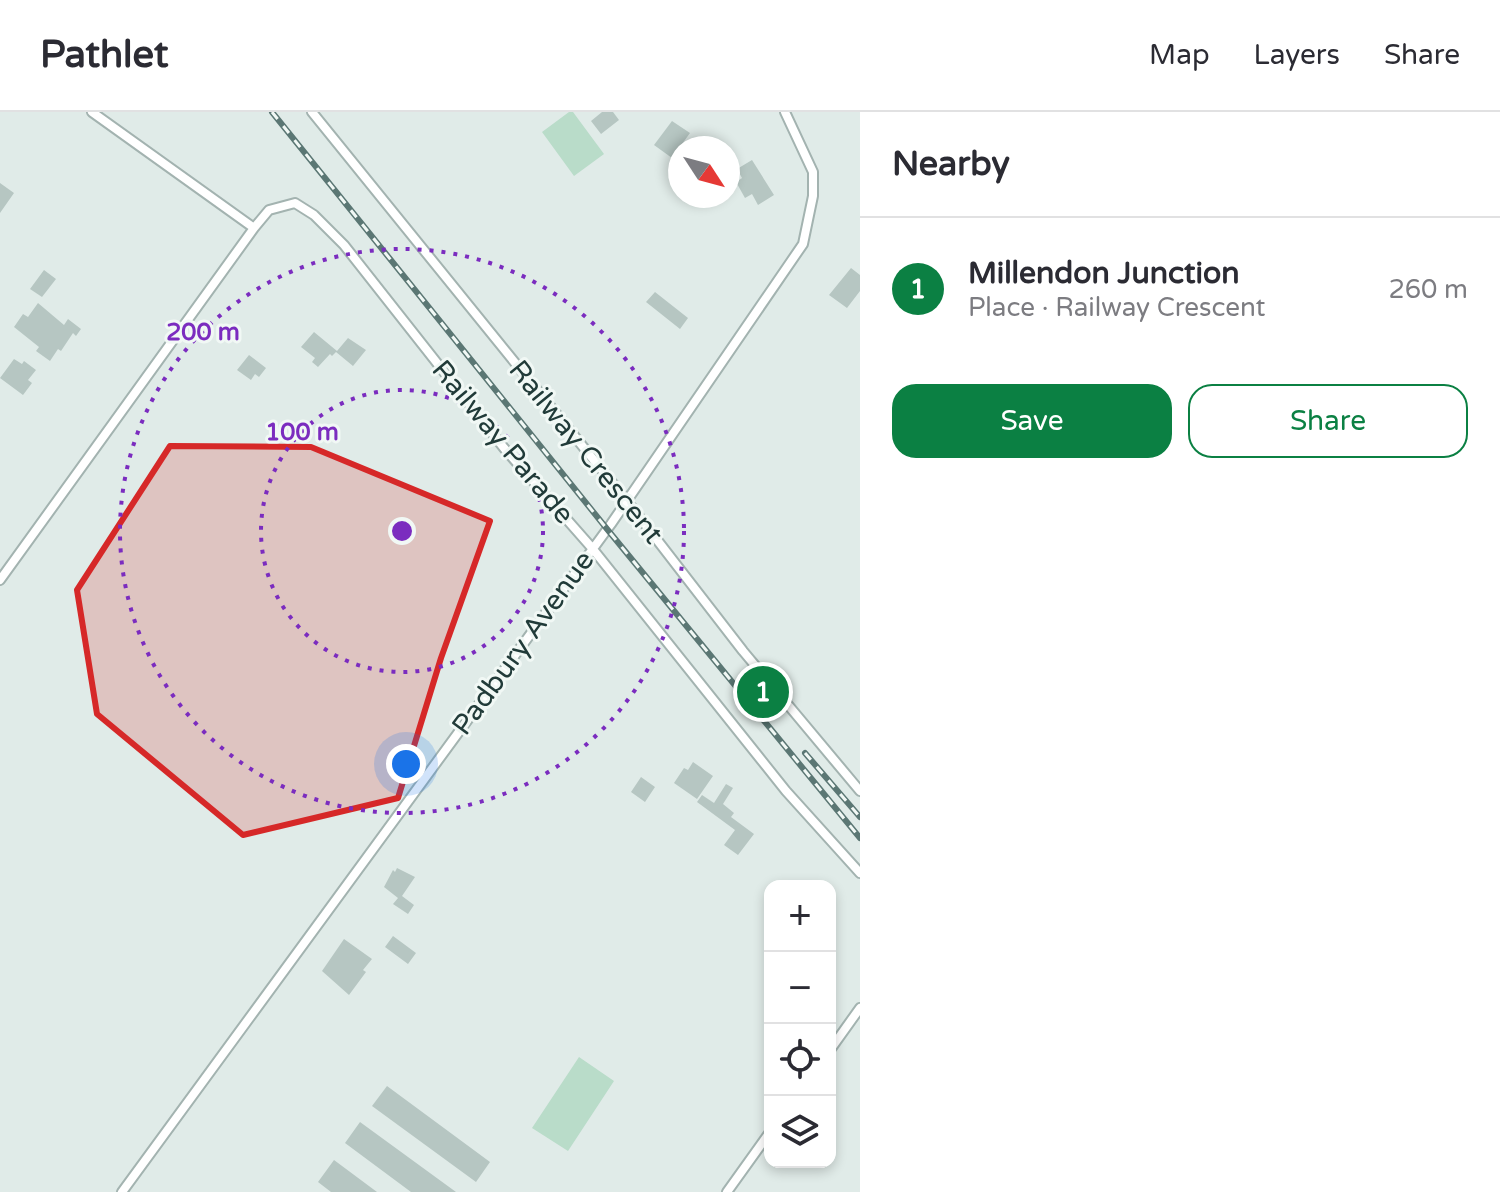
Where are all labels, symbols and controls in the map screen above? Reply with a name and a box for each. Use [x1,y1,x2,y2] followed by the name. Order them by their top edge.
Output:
[40,32,169,78] text: Pathlet
[1149,38,1210,72] text: Map
[1254,38,1340,72] text: Layers
[1384,38,1460,72] text: Share
[668,136,740,208] north arrow
[892,144,1010,185] text: Nearby
[968,255,1240,292] text: Millendon Junction
[910,274,926,305] text: 1
[1388,274,1468,305] text: 260 m
[968,292,1265,323] text: Place · Railway Crescent
[166,318,240,347] text: 200 m
[425,353,581,531] street label: Railway Parade
[502,353,671,551] street label: Railway Crescent
[892,384,1172,458] button: Save
[1188,384,1468,458] button: Share
[265,418,339,447] text: 100 m
[388,517,416,545] centre of rings
[445,544,601,742] street label: Padbury Avenue
[737,662,789,722] pin: 1
[386,744,426,784] your location
[764,880,836,1168] map controls
[764,880,836,952] button: +
[764,952,836,1024] button: −
[764,1024,836,1096] button: locate
[764,1096,836,1168] button: layers

